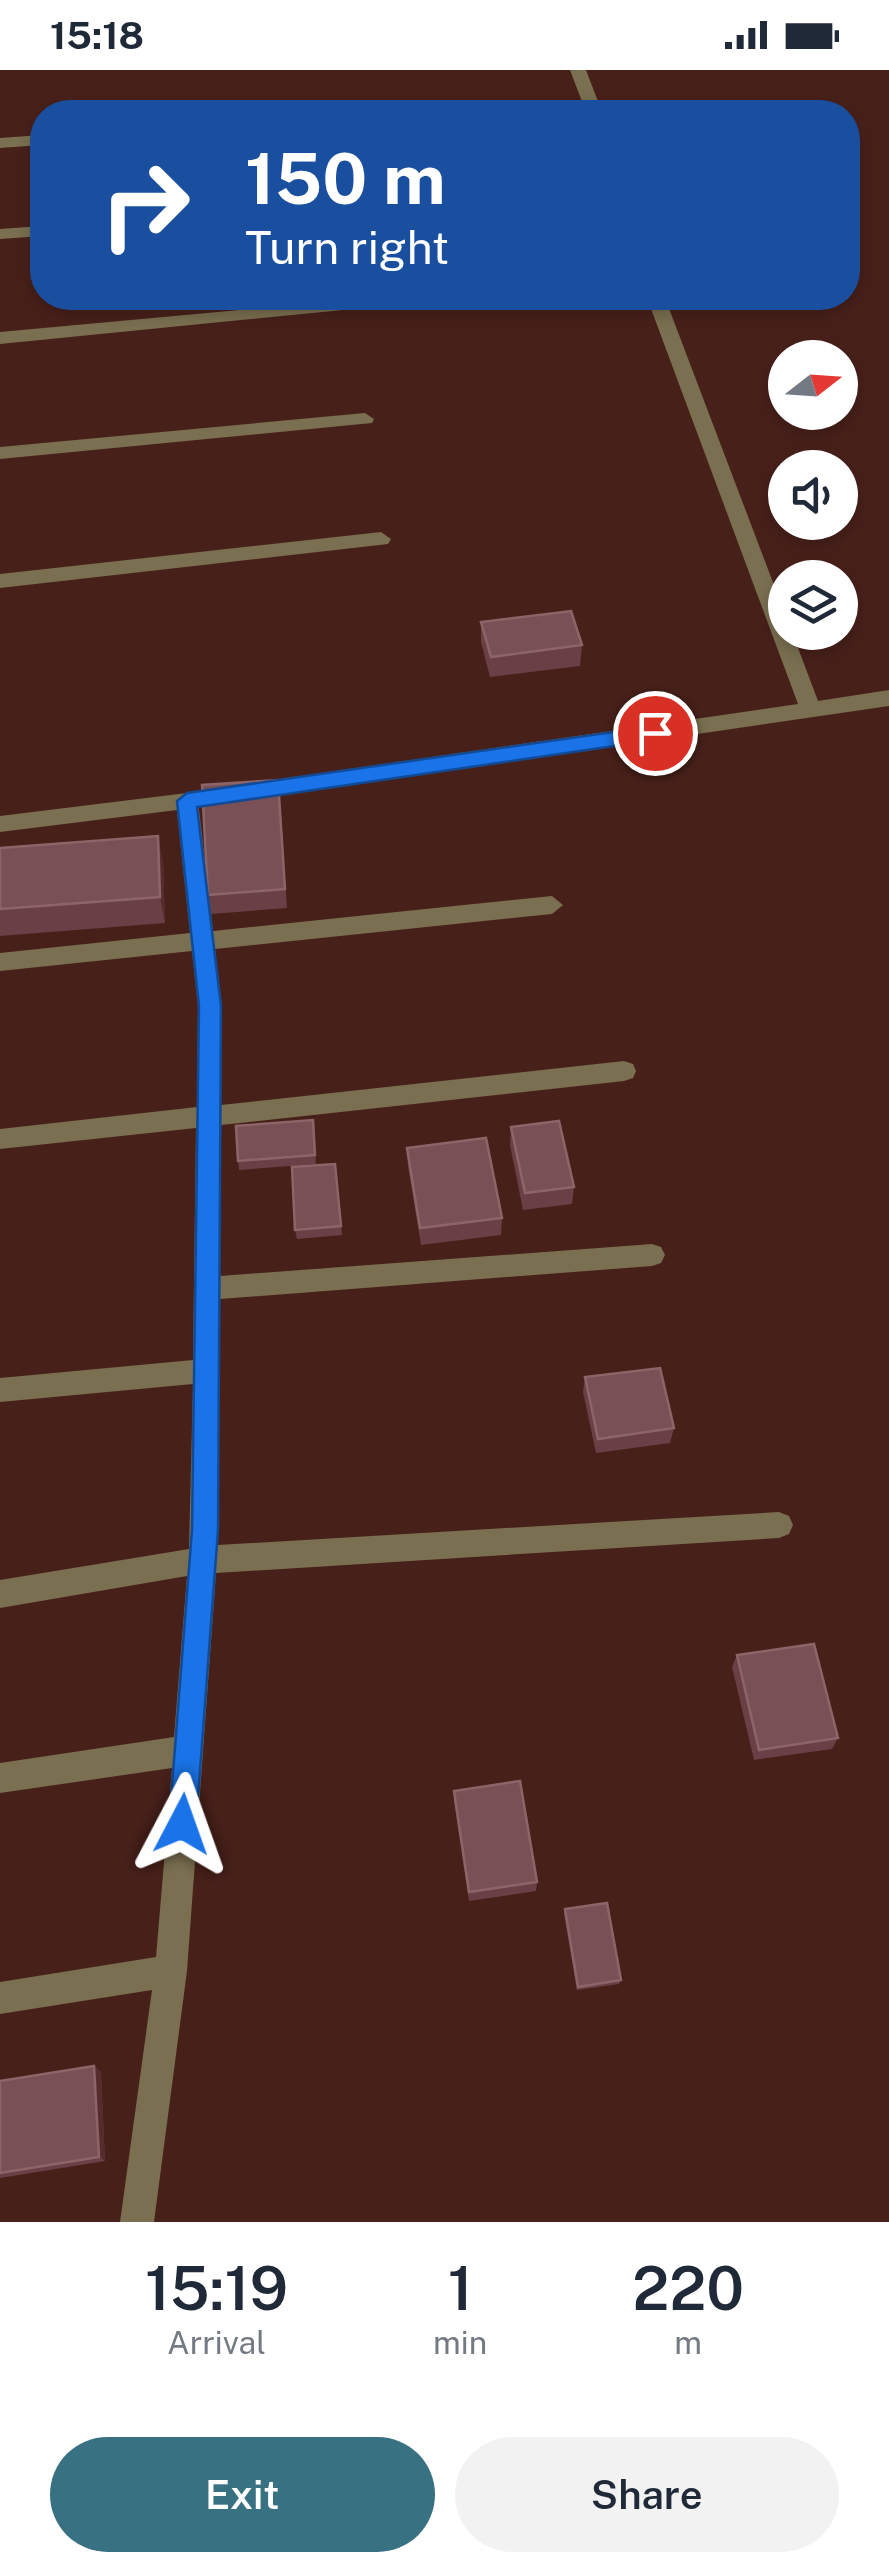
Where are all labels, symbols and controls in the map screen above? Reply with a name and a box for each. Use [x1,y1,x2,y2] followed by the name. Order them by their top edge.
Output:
[50,13,144,58] text: 15:18
[245,137,446,220] text: 150 m
[80,140,210,270] icon: right
[245,221,449,274] text: Turn right
[768,340,858,430] north arrow
[768,340,858,650] map controls
[768,450,858,540] button: sound
[768,560,858,650] button: layers
[613,691,698,776] pin
[628,706,683,761] icon: arrive
[130,1772,234,1876] position arrow
[145,2253,288,2324] text: 15:19
[448,2253,473,2324] text: 1
[632,2253,744,2324] text: 220
[167,2324,266,2361] text: Arrival
[433,2324,487,2361] text: min
[674,2324,702,2361] text: m
[50,2437,435,2552] button: Exit
[455,2437,839,2552] button: Share

